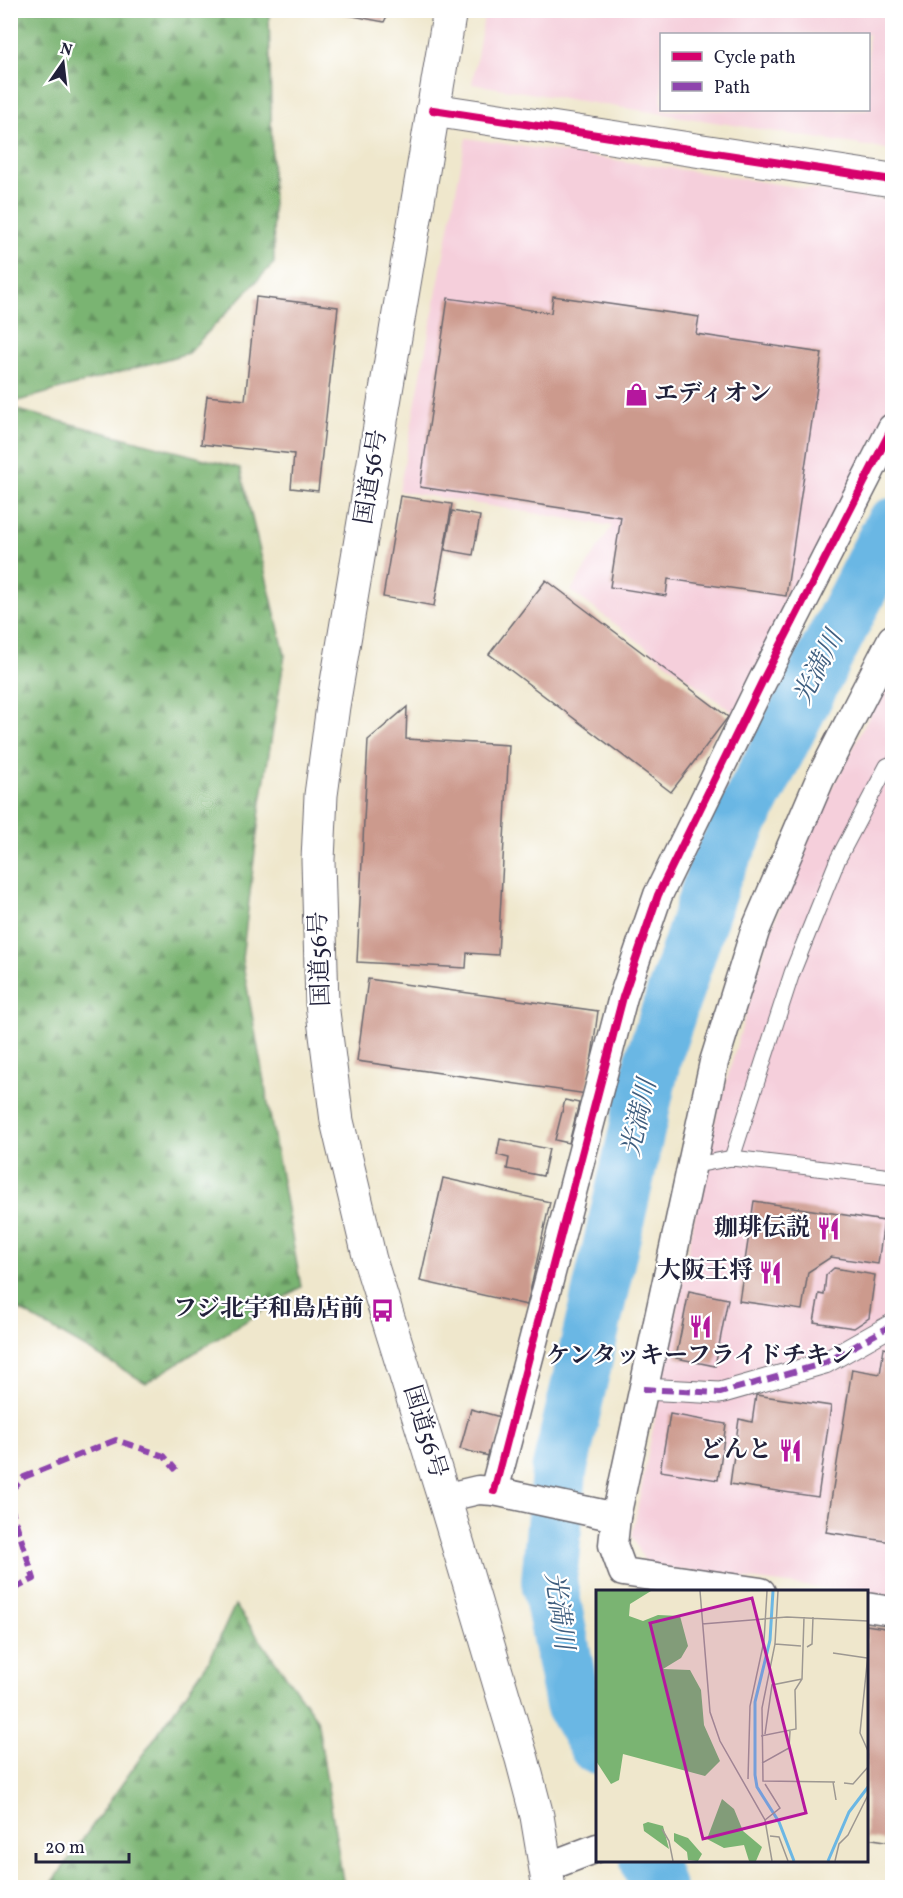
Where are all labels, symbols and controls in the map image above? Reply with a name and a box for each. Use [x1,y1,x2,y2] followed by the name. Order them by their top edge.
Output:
[33,33,93,93] north arrow
[660,33,870,111] legend
[58,38,75,63] text: N
[714,46,796,71] text: Cycle path
[714,76,750,101] text: Path
[654,378,772,412] place label: エディオン
[623,382,649,408] shop icon: エディオン
[348,427,396,527] street label: 国道56号
[785,622,854,711] water label: 光満川
[302,911,340,1007] street label: 国道56号
[614,1073,667,1160] water label: 光満川
[714,1212,810,1246] place label: 珈琲伝説
[815,1216,841,1242] restaurant icon: 珈琲伝説
[657,1255,753,1289] place label: 大阪王将
[758,1259,784,1285] restaurant icon: 大阪王将
[173,1293,364,1327] place label: フジ北宇和島店前
[369,1297,395,1323] bus stop icon: フジ北宇和島店前
[687,1314,713,1340] restaurant icon: ケンタッキーフライドチキン
[546,1340,854,1374] place label: ケンタッキーフライドチキン
[394,1381,454,1483] street label: 国道56号
[700,1434,772,1468] place label: どんと
[777,1438,803,1464] restaurant icon: どんと
[535,1570,582,1655] water label: 光満川
[596,1590,867,1862] inset map
[36,1826,129,1864] scale bar
[45,1836,85,1861] text: 20 m

